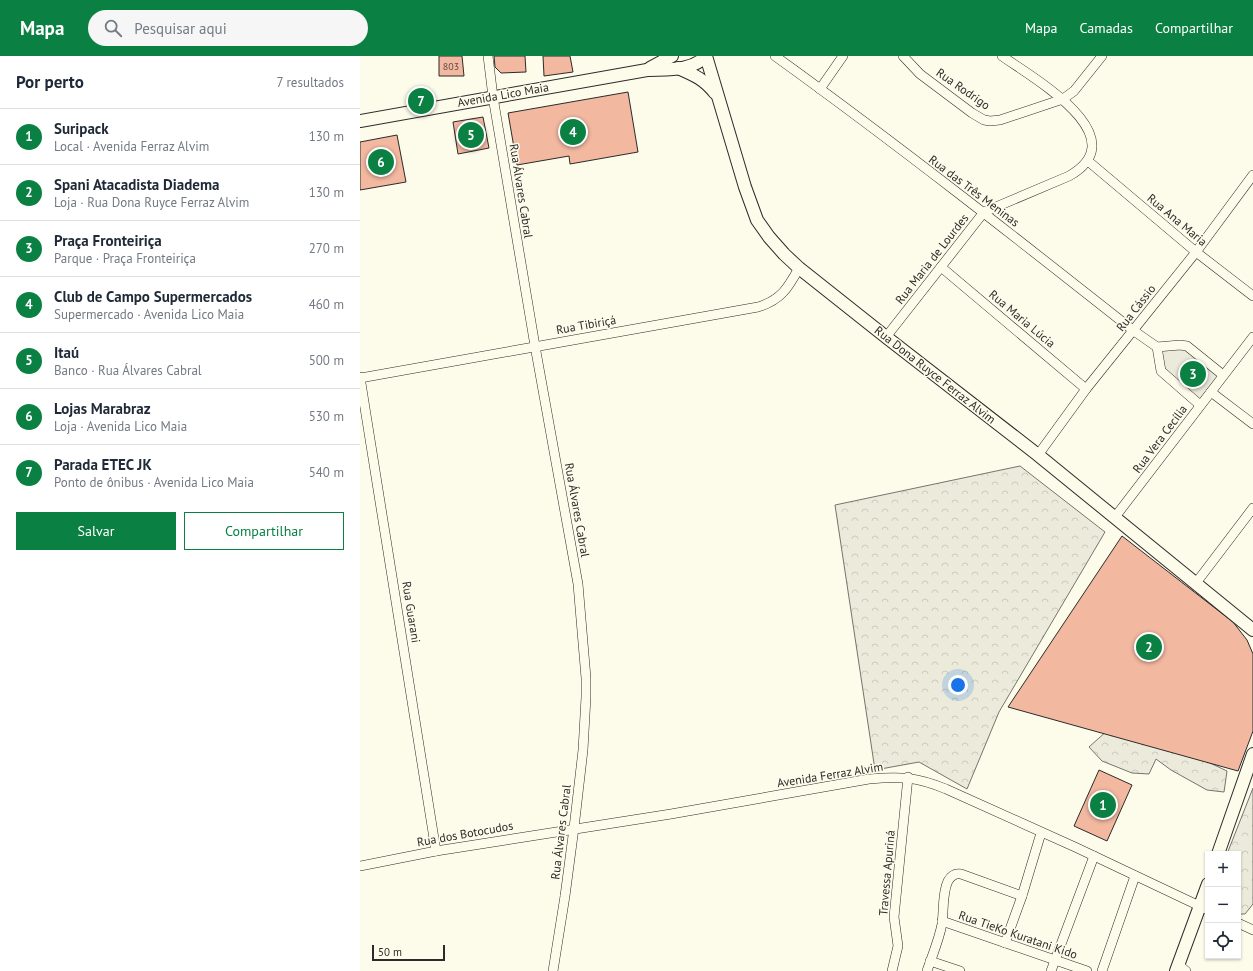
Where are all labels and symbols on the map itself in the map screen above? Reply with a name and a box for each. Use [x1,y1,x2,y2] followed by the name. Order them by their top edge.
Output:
[443,60,459,73] house number: 803
[933,65,993,113] street label: Rua Rodrigo
[456,79,550,110] street label: Avenida Lico Maia
[408,86,434,116] pin: 7
[560,117,586,147] pin: 4
[458,120,484,150] pin: 5
[507,143,536,240] street label: Rua Álvares Cabral
[368,147,394,177] pin: 6
[926,152,1023,230] street label: Rua das Três Meninas
[1144,190,1210,249] street label: Rua Ana Maria
[892,211,971,307] street label: Rua Maria de Lourdes
[1113,281,1159,334] street label: Rua Cássio
[986,287,1059,351] street label: Rua Maria Lúcia
[555,312,617,337] street label: Rua Tibiriçá
[872,323,999,427] street label: Rua Dona Ruyce Ferraz Alvim
[1180,359,1206,389] pin: 3
[1129,402,1190,476] street label: Rua Vera Cecília
[562,462,593,559] street label: Rua Álvares Cabral
[399,580,424,644] street label: Rua Guarani
[1136,632,1162,662] pin: 2
[948,675,968,695] your location
[776,759,884,790] street label: Avenida Ferraz Alvim
[547,783,574,880] street label: Rua Álvares Cabral
[1090,790,1116,820] pin: 1
[416,818,514,849] street label: Rua dos Botocudos
[875,829,898,916] street label: Travessa Apuriná
[957,907,1079,962] street label: Rua TieKo Kuratani Kido
[372,943,445,962] scale bar

